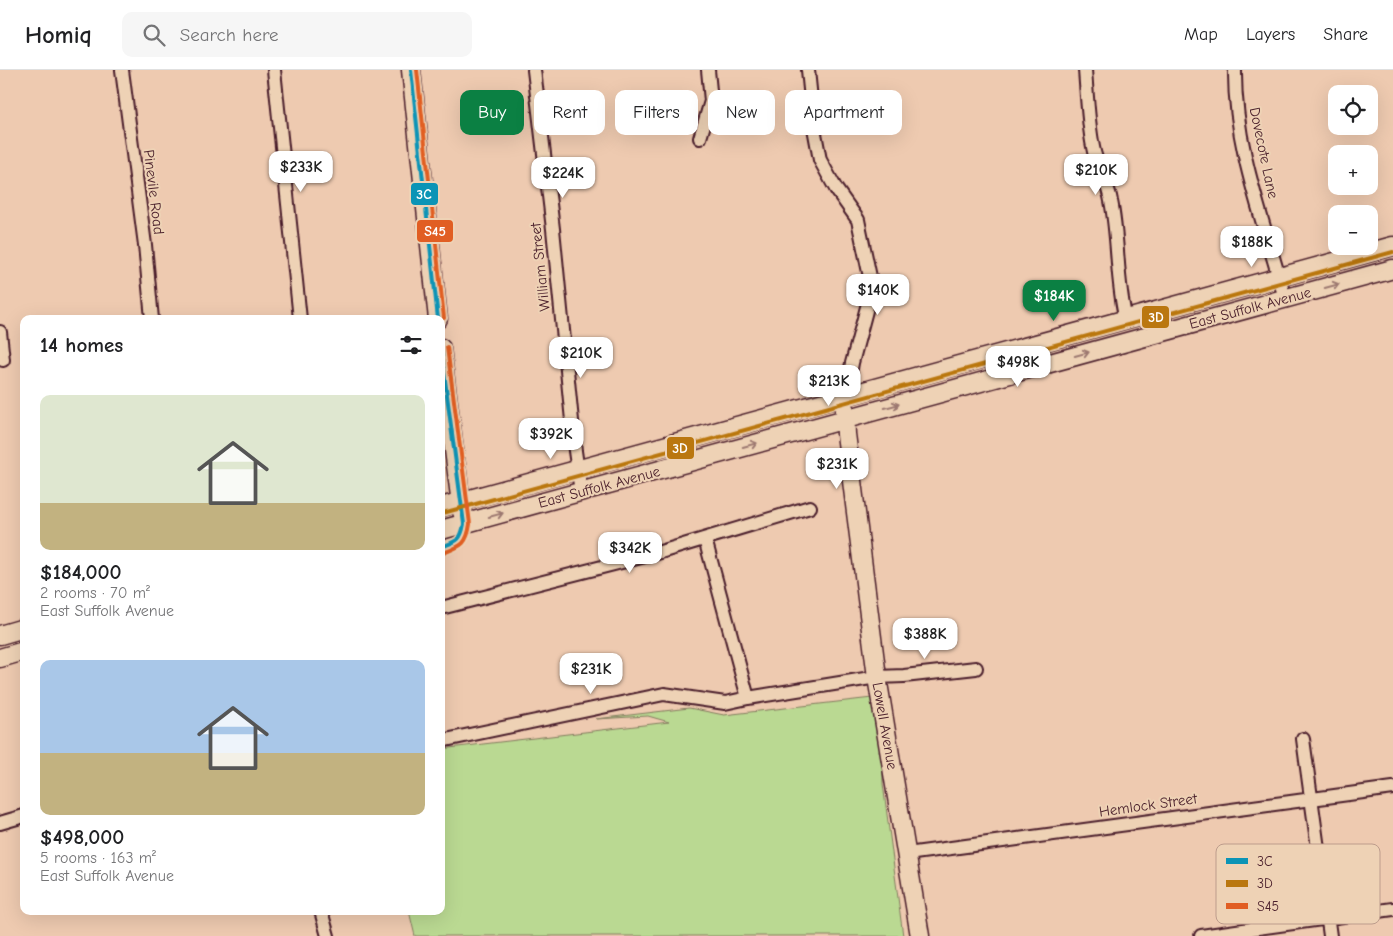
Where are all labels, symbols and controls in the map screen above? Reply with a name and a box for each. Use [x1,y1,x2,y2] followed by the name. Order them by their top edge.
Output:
[122,12,472,57] search box
[25,21,92,49] text: Homiq
[140,21,168,49] icon: search
[180,24,279,46] text: Search here
[1184,24,1218,45] text: Map
[1246,24,1295,45] text: Layers
[1323,24,1368,45] text: Share
[1328,85,1378,255] map controls
[1328,85,1378,135] button: locate
[460,90,524,135] chip: Buy
[534,90,605,135] chip: Rent
[615,90,698,135] chip: Filters
[708,90,775,135] chip: New
[785,90,902,135] chip: Apartment
[1246,106,1283,201] street label: Dovecote Lane
[1328,145,1378,195] button: +
[140,148,168,236] street label: Pinevile Road
[266,150,336,193] pin: $233K
[1061,154,1131,196] pin: $210K
[528,156,598,199] pin: $224K
[280,158,322,176] text: $233K
[1075,161,1117,179] text: $210K
[542,164,584,182] text: $224K
[410,182,439,206] line badge: 3C
[416,186,432,203] text: 3C
[1328,205,1378,255] button: −
[416,219,454,243] line badge: S45
[526,221,554,312] street label: William Street
[424,223,446,240] text: S45
[1217,226,1287,268] pin: $188K
[1231,233,1273,251] text: $188K
[843,274,913,316] pin: $140K
[1019,280,1089,322] pin: $184K
[1323,280,1339,290] one-way arrow
[857,281,899,299] text: $140K
[1187,283,1313,333] street label: East Suffolk Avenue
[1034,287,1074,305] text: $184K
[1141,305,1170,329] line badge: 3D
[1148,309,1164,326] text: 3D
[397,331,425,359] icon: filters
[40,333,123,357] text: 14 homes
[546,336,616,379] pin: $210K
[560,344,602,362] text: $210K
[983,346,1053,388] pin: $498K
[1074,348,1090,358] one-way arrow
[997,353,1039,371] text: $498K
[794,364,864,407] pin: $213K
[809,372,849,390] text: $213K
[883,401,899,410] one-way arrow
[516,418,586,460] pin: $392K
[530,425,572,443] text: $392K
[188,428,278,518] icon: home
[666,436,695,460] line badge: 3D
[672,440,688,457] text: 3D
[741,440,757,450] one-way arrow
[802,448,872,490] pin: $231K
[817,455,857,473] text: $231K
[536,462,662,512] street label: East Suffolk Avenue
[487,509,503,519] one-way arrow
[595,532,665,574] pin: $342K
[609,539,651,557] text: $342K
[40,560,122,584] text: $184,000
[40,584,150,602] text: 2 rooms · 70 m²
[40,602,174,620] text: East Suffolk Avenue
[890,618,960,660] pin: $388K
[904,625,946,643] text: $388K
[556,652,626,695] pin: $231K
[571,660,611,678] text: $231K
[868,681,902,772] street label: Lowell Avenue
[188,693,278,783] icon: home
[1098,789,1199,821] street label: Hemlock Street
[40,825,124,849] text: $498,000
[1216,844,1380,924] legend
[40,849,156,867] text: 5 rooms · 163 m²
[1257,853,1273,870] text: 3C
[40,867,174,885] text: East Suffolk Avenue
[1257,875,1273,892] text: 3D
[1257,898,1279,915] text: S45

